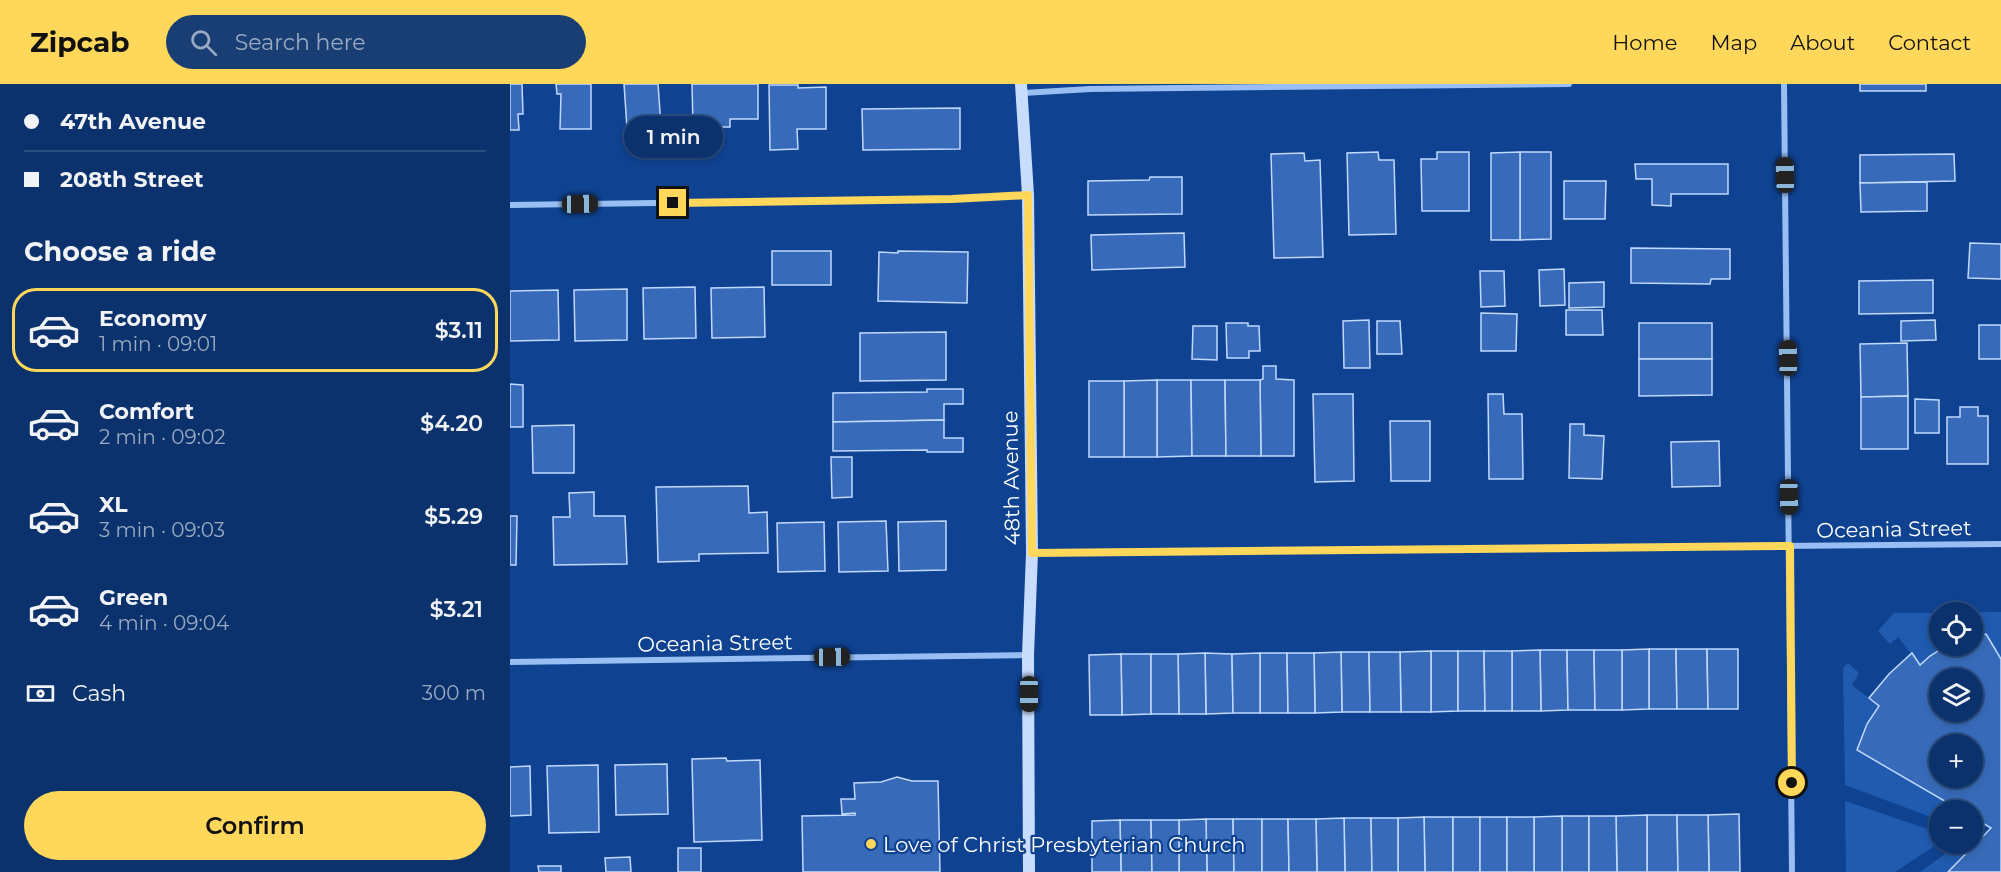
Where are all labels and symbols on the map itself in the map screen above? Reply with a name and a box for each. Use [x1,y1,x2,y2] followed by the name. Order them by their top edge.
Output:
[624,116,723,158] callout: 1 min
[1776,157,1794,193] car
[659,189,686,216] route end
[562,195,598,213] car
[1779,340,1797,376] car
[997,410,1025,546] street label: 48th Avenue
[1780,479,1798,515] car
[1816,515,1972,543] street label: Oceania Street
[637,629,793,657] street label: Oceania Street
[814,648,850,666] car
[1020,676,1038,712] car
[1778,769,1805,796] route start
[883,832,1246,857] place label: Love of Christ Presbyterian Church
[864,837,878,851] marker: Love of Christ Presbyterian Church

